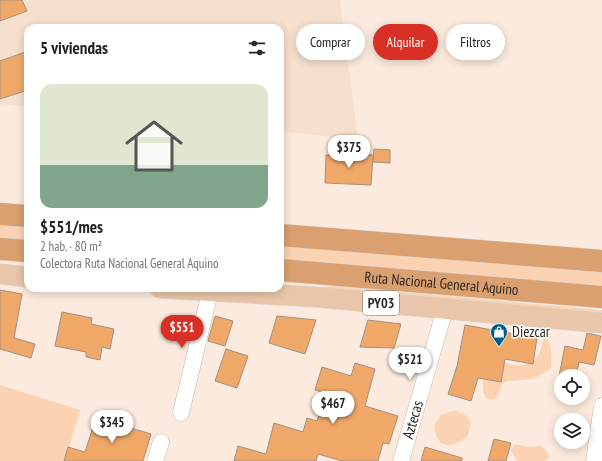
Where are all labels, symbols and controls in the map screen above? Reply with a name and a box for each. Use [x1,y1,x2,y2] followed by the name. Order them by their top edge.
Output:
[296,24,365,60] chip: Comprar
[373,24,438,60] chip: Alquilar
[446,24,505,60] chip: Filtros
[40,37,108,59] text: 5 viviendas
[246,37,268,59] icon: filters
[118,110,190,182] icon: home
[325,135,373,169] pin: $375
[337,139,361,156] text: $375
[40,216,103,238] text: $551/mes
[40,238,102,255] text: 2 hab. · 80 m²
[40,255,219,272] text: Colectora Ruta Nacional General Aquino
[364,267,519,299] street label: Ruta Nacional General Aquino
[363,291,399,315] road number: PY03
[158,315,206,349] pin: $551
[170,319,194,336] text: $551
[489,322,509,347] shop icon: Diezcar
[512,322,551,341] place label: Diezcar
[386,347,434,381] pin: $521
[398,351,422,368] text: $521
[554,369,590,449] map controls
[554,369,590,405] button: locate
[309,391,357,425] pin: $467
[321,395,345,412] text: $467
[398,398,427,441] street label: Aztecas
[88,410,136,444] pin: $345
[554,413,590,449] button: layers
[100,414,124,431] text: $345

